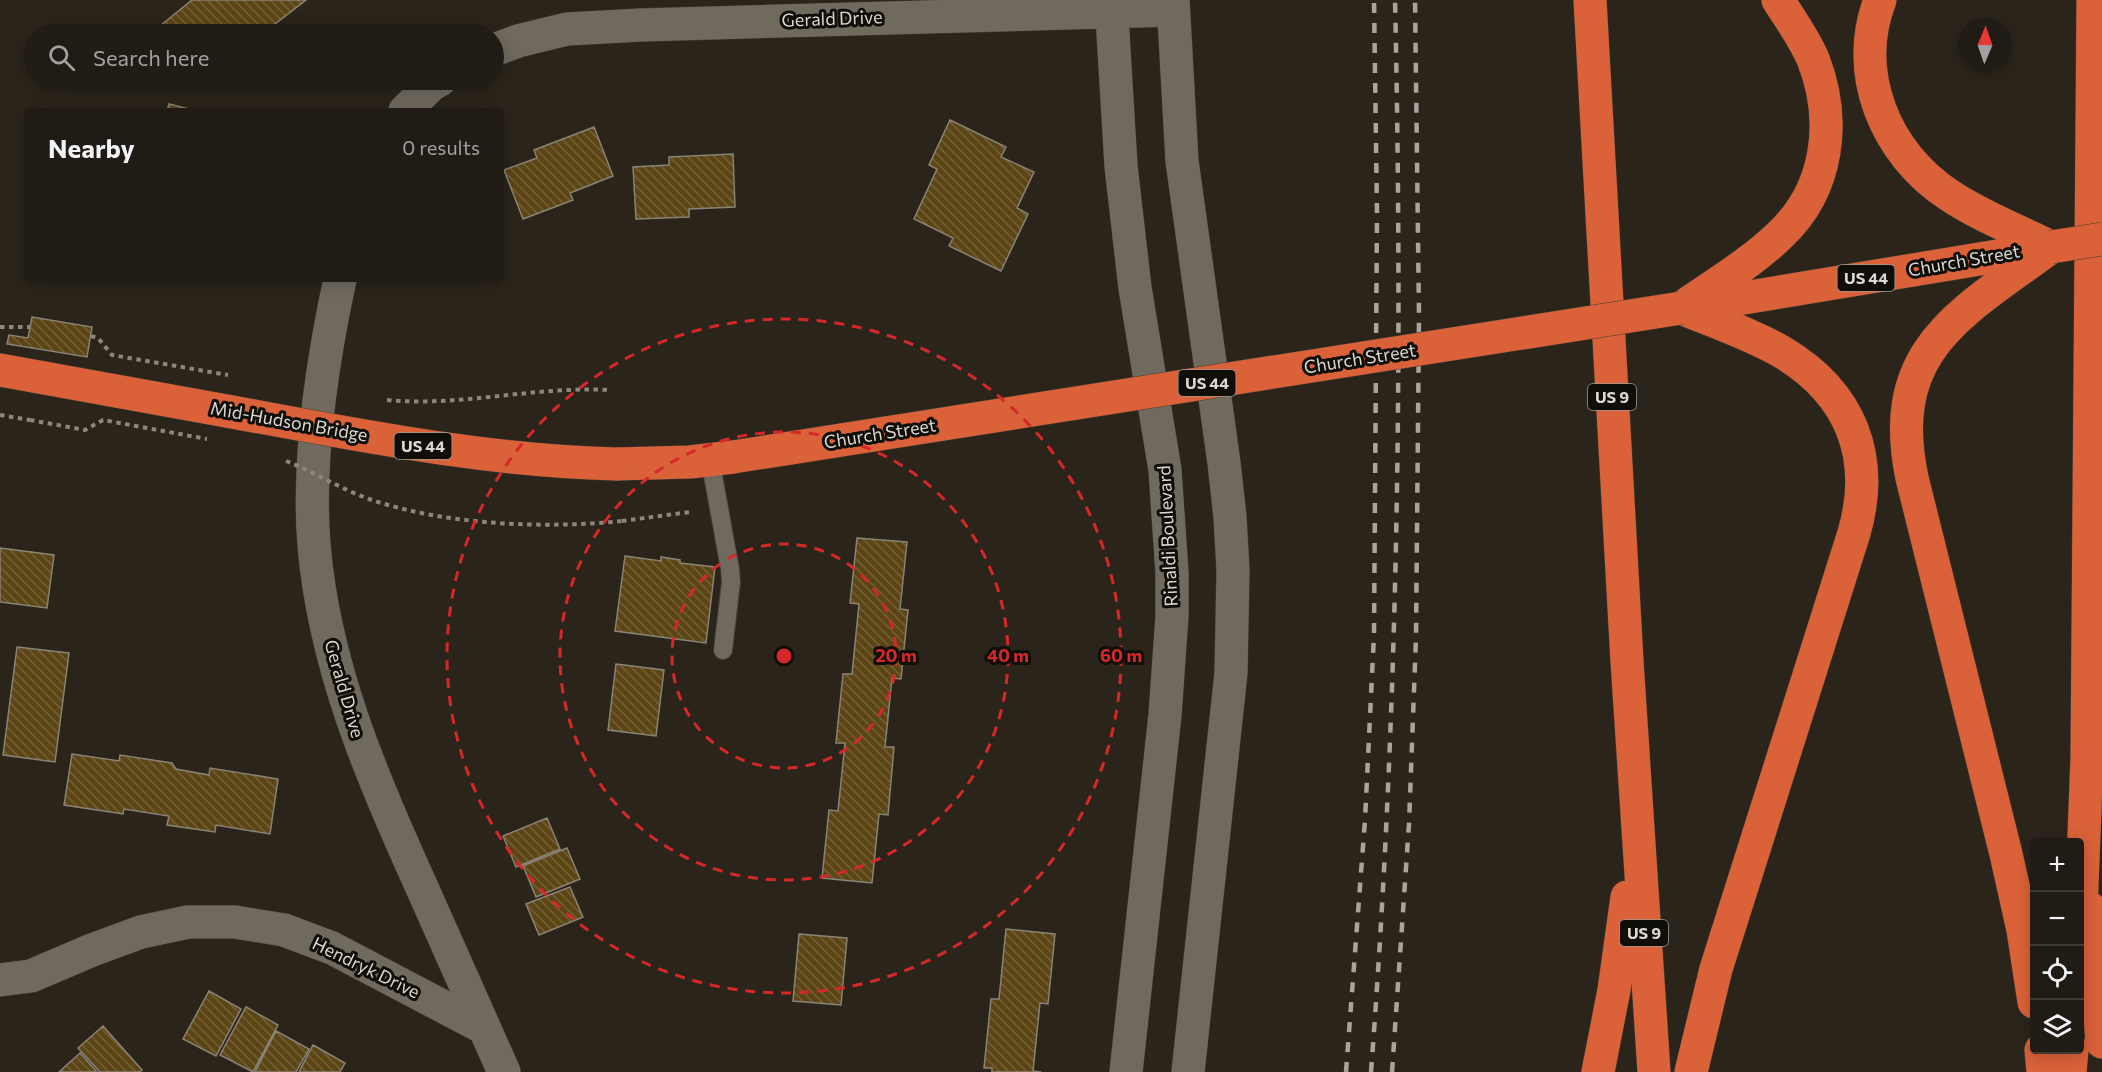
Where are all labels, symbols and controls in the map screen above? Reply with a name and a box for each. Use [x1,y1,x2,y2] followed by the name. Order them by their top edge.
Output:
[781,5,883,31] street label: Gerald Drive
[1958,18,2012,72] north arrow
[24,24,504,90] search box
[45,41,78,74] icon: search
[93,44,209,71] text: Search here
[48,132,135,163] text: Nearby
[402,135,480,159] text: 0 results
[1906,239,2021,281] street label: Church Street
[1838,265,1894,291] road number: US 44
[1302,338,1417,378] street label: Church Street
[1178,370,1236,396] road number: US 44
[1588,384,1636,410] road number: US 9
[209,396,370,446] street label: Mid-Hudson Bridge
[822,413,937,453] street label: Church Street
[394,433,452,459] road number: US 44
[1152,465,1182,607] street label: Rinaldi Boulevard
[320,637,369,740] street label: Gerald Drive
[875,644,917,666] text: 20 m
[987,644,1029,666] text: 40 m
[1100,644,1142,666] text: 60 m
[774,646,794,666] centre of rings
[2030,838,2084,1054] map controls
[2030,838,2084,892] button: +
[2030,892,2084,946] button: −
[1620,920,1668,946] road number: US 9
[309,932,424,1003] street label: Hendryk Drive
[2030,946,2084,1000] button: locate
[2030,1000,2084,1054] button: layers

